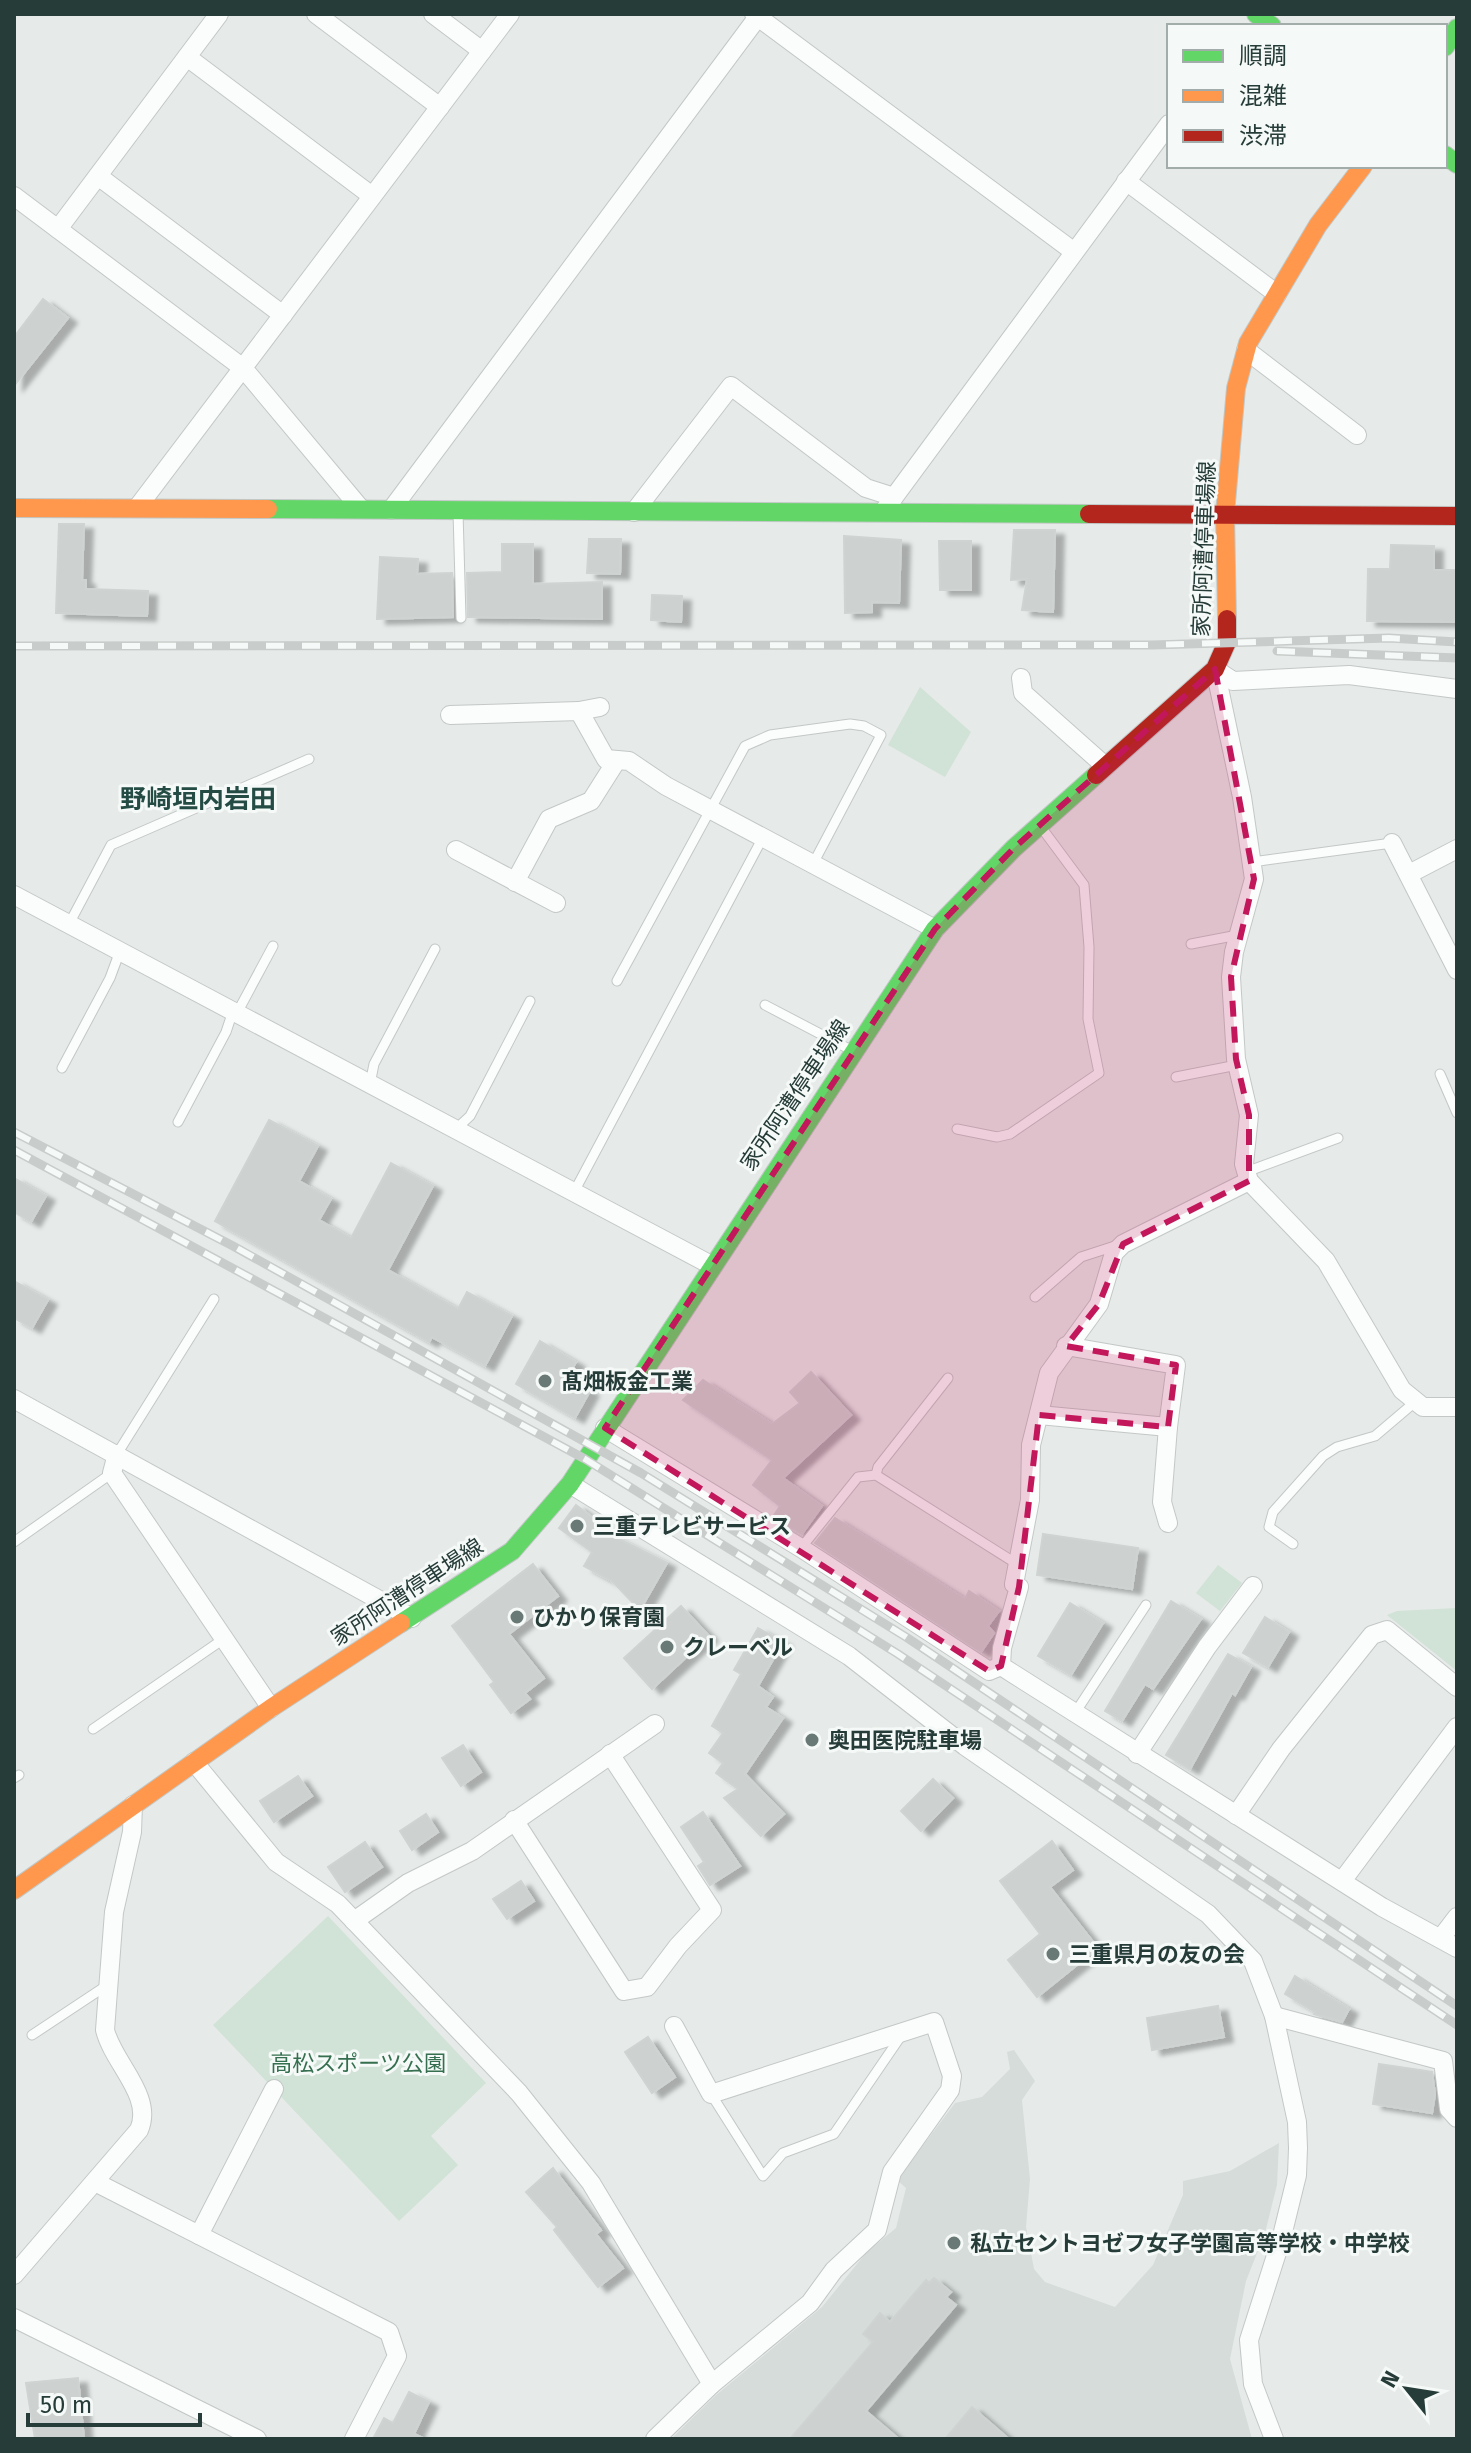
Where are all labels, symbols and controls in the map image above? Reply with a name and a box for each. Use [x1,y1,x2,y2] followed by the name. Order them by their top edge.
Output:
[1167,24,1447,168] legend
[1239,42,1287,70] text: 順調
[1239,82,1287,110] text: 混雑
[1239,122,1287,150] text: 渋滞
[1187,461,1221,637] street label: 家所阿漕停車場線
[120,784,276,815] district label: 野崎垣内岩田
[735,1014,855,1176] street label: 家所阿漕停車場線
[561,1368,693,1395] place label: 髙畑板金工業
[536,1372,554,1390] marker: 髙畑板金工業
[593,1513,791,1540] place label: 三重テレビサービス
[568,1517,586,1535] marker: 三重テレビサービス
[326,1533,488,1651] street label: 家所阿漕停車場線
[533,1604,665,1631] place label: ひかり保育園
[508,1608,526,1626] marker: ひかり保育園
[683,1634,793,1661] place label: クレーベル
[658,1638,676,1656] marker: クレーベル
[828,1727,982,1754] place label: 奥田医院駐車場
[803,1731,821,1749] marker: 奥田医院駐車場
[1069,1941,1245,1968] place label: 三重県月の友の会
[1044,1945,1062,1963] marker: 三重県月の友の会
[270,2050,446,2077] park label: 高松スポーツ公園
[970,2230,1410,2257] place label: 私立セントヨゼフ女子学園高等学校・中学校
[945,2234,963,2252] marker: 私立セントヨゼフ女子学園高等学校・中学校
[1367,2349,1447,2429] north arrow
[1375,2366,1405,2392] text: N
[28,2377,200,2427] scale bar
[40,2391,92,2419] text: 50 m

